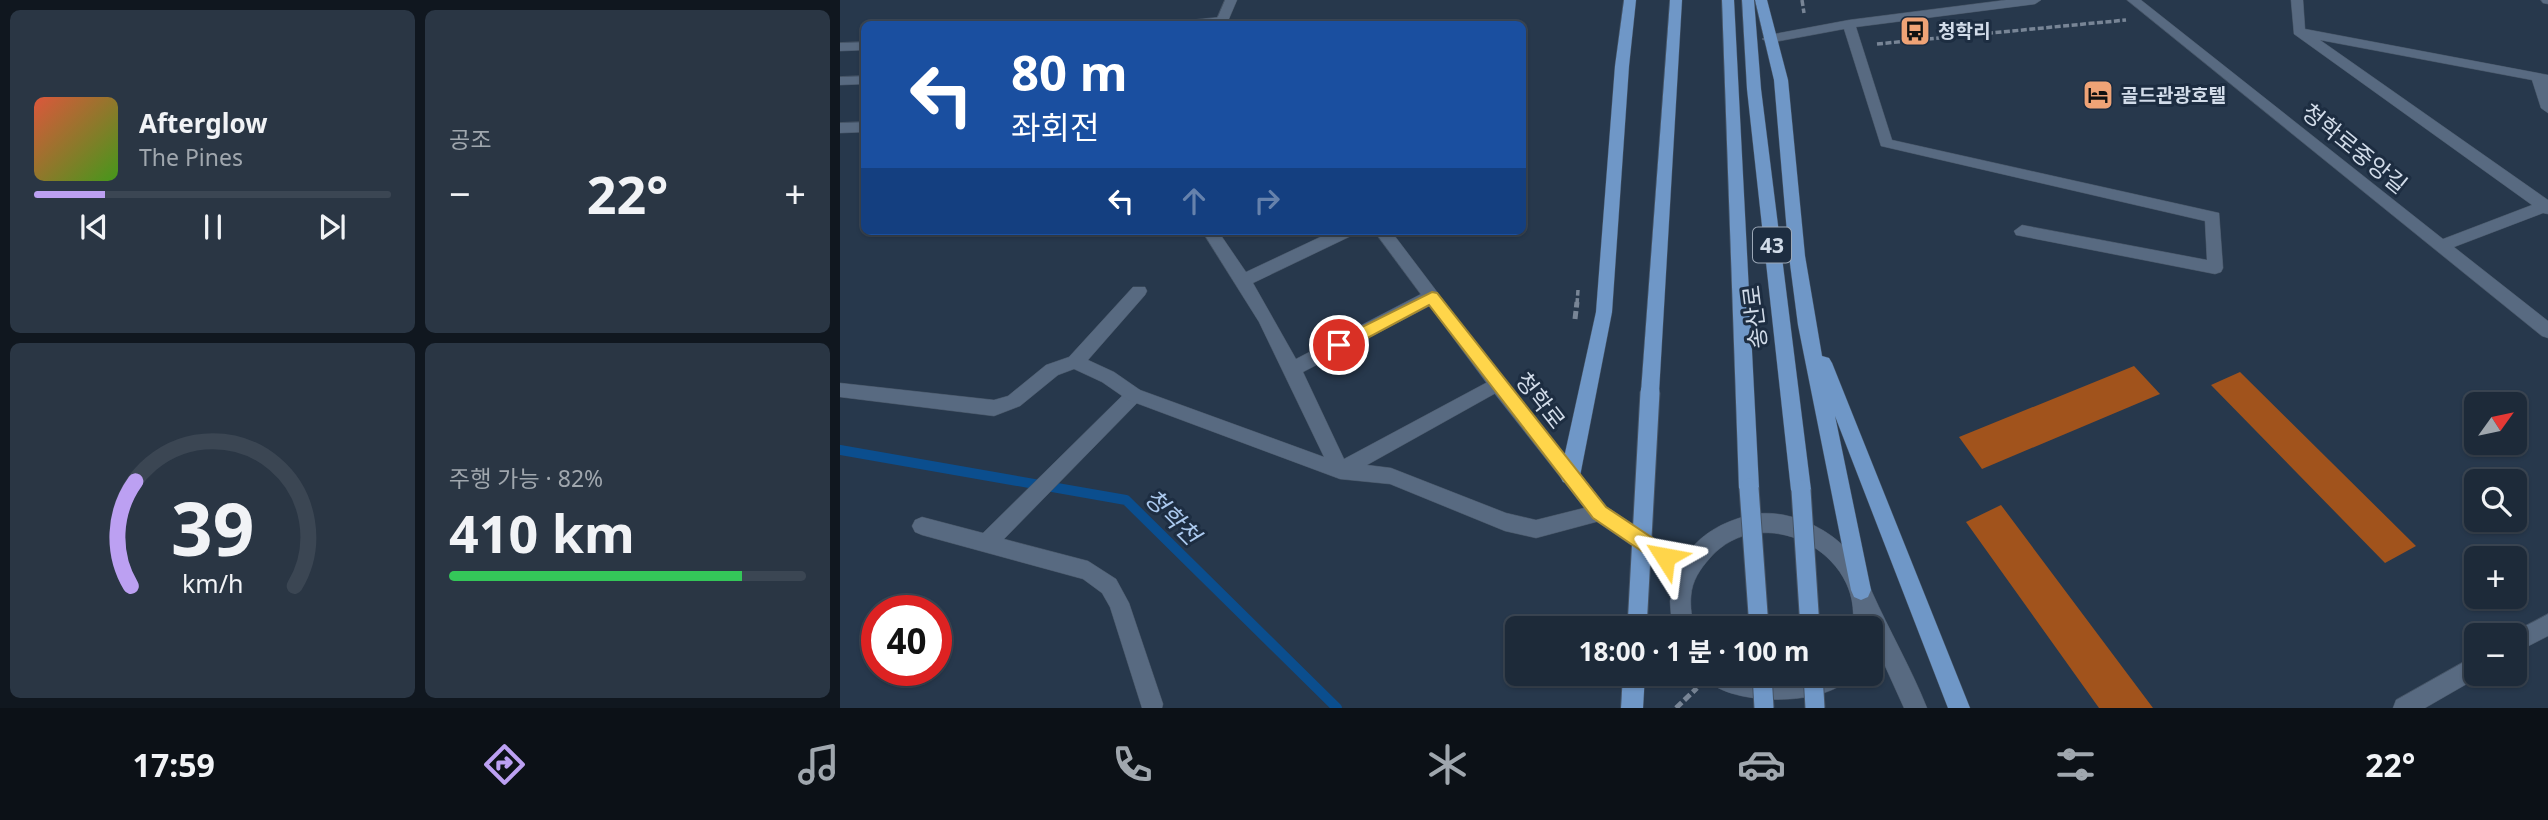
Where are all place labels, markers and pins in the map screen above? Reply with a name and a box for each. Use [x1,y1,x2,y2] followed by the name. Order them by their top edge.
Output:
[1898,14,1932,48] bus stop icon: 청학리
[1938,18,1990,44] place label: 청학리
[2081,78,2115,112] hotel icon: 골드관광호텔
[2121,82,2226,108] place label: 골드관광호텔
[1309,315,1369,375] pin

